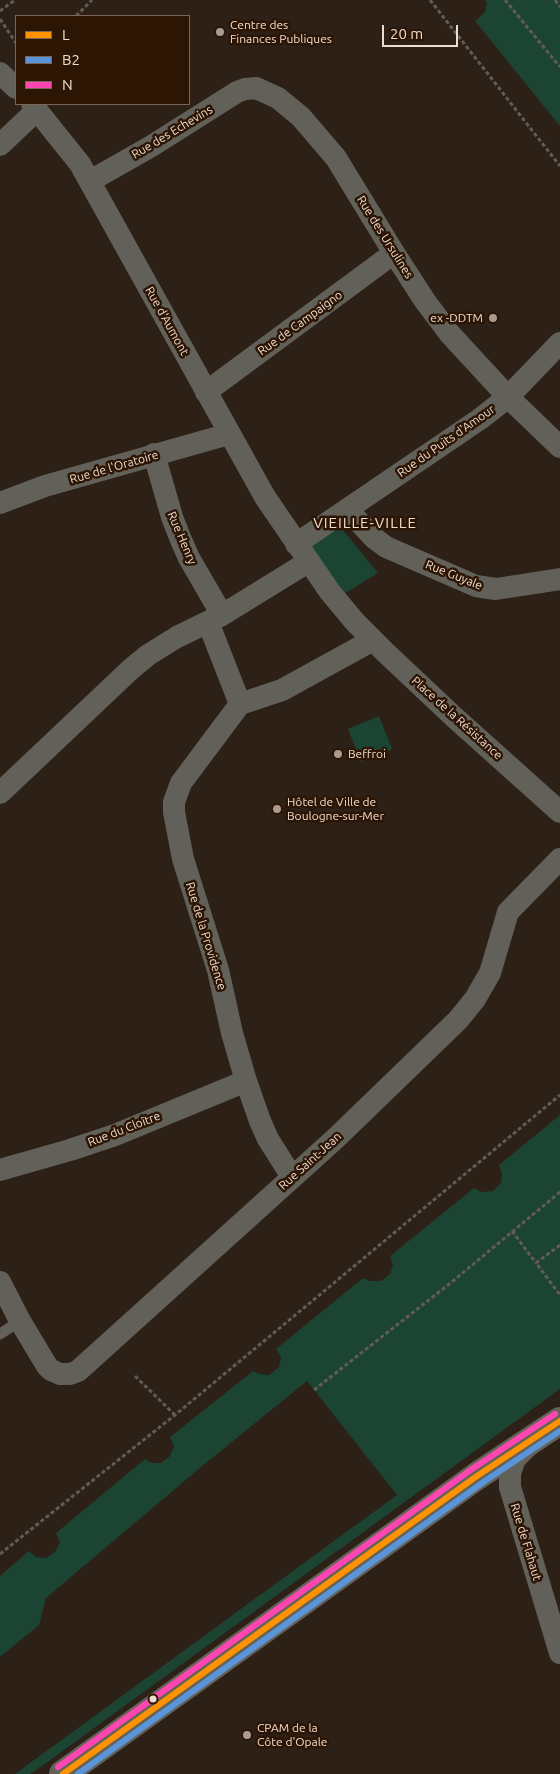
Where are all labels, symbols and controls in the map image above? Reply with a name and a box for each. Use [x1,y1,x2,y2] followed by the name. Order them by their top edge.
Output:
[15,15,190,105] legend
[385,15,461,47] scale bar
[230,18,332,46] place label: Centre des Finances Publiques
[390,25,423,42] text: 20 m
[62,26,70,43] text: L
[214,26,226,38] marker: Centre des Finances Publiques
[62,51,80,68] text: B2
[62,76,73,93] text: N
[129,102,215,162] street label: Rue des Echevins
[354,193,416,281] street label: Rue des Ursulines
[142,284,192,358] street label: Rue d'Aumont
[255,288,345,358] street label: Rue de Campaigno
[430,311,483,325] place label: ex -DDTM
[487,312,499,324] marker: ex -DDTM
[395,402,497,480] street label: Rue du Puits d'Amour
[68,447,160,487] street label: Rue de l'Oratoire
[164,509,200,567] street label: Rue Henry
[312,514,418,532] district label: VIEILLE-VILLE
[423,557,485,593] street label: Rue Guyale
[409,673,505,763] street label: Place de la Résistance
[348,747,386,761] place label: Beffroi
[332,748,344,760] marker: Beffroi
[287,795,384,823] place label: Hôtel de Ville de Boulogne-sur-Mer
[271,803,283,815] marker: Hôtel de Ville de Boulogne-sur-Mer
[183,880,229,992] street label: Rue de la Providence
[86,1109,162,1149] street label: Rue du Cloître
[276,1129,344,1193] street label: Rue Saint-Jean
[507,1501,545,1583] street label: Rue de Flahaut
[148,1694,158,1704] unlabelled marker
[257,1721,327,1749] place label: CPAM de la Côte d'Opale
[241,1729,253,1741] marker: CPAM de la Côte d'Opale

